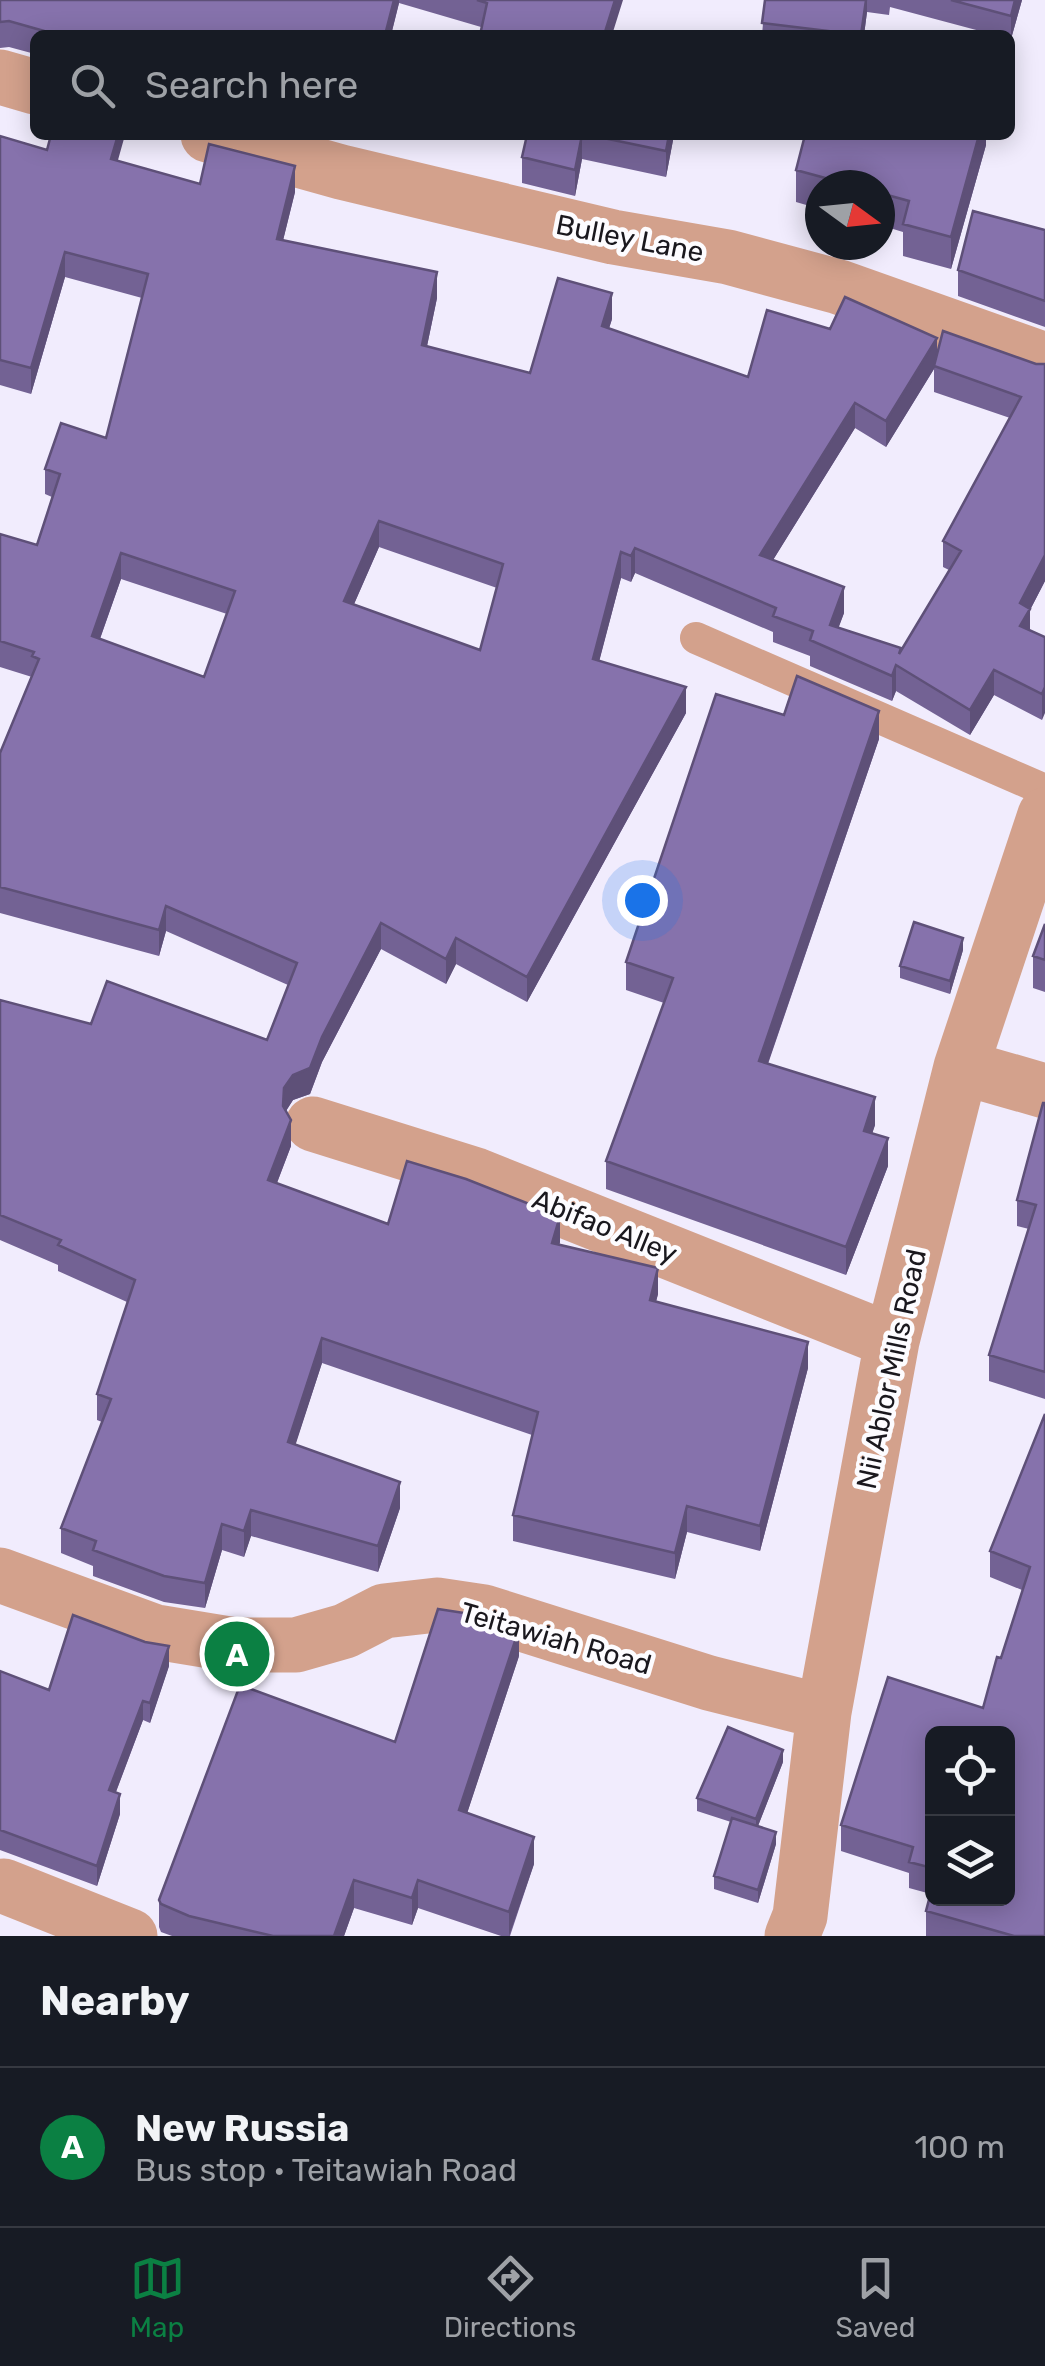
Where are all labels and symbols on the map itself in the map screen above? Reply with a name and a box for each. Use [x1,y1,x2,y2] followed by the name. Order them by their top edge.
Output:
[805,170,895,260] north arrow
[553,208,707,269] street label: Bulley Lane
[617,875,668,926] your location
[528,1182,682,1270] street label: Abifao Alley
[850,1246,933,1492] street label: Nii Ablor Mills Road
[456,1595,655,1682] street label: Teitawiah Road
[204,1616,270,1692] pin: A

